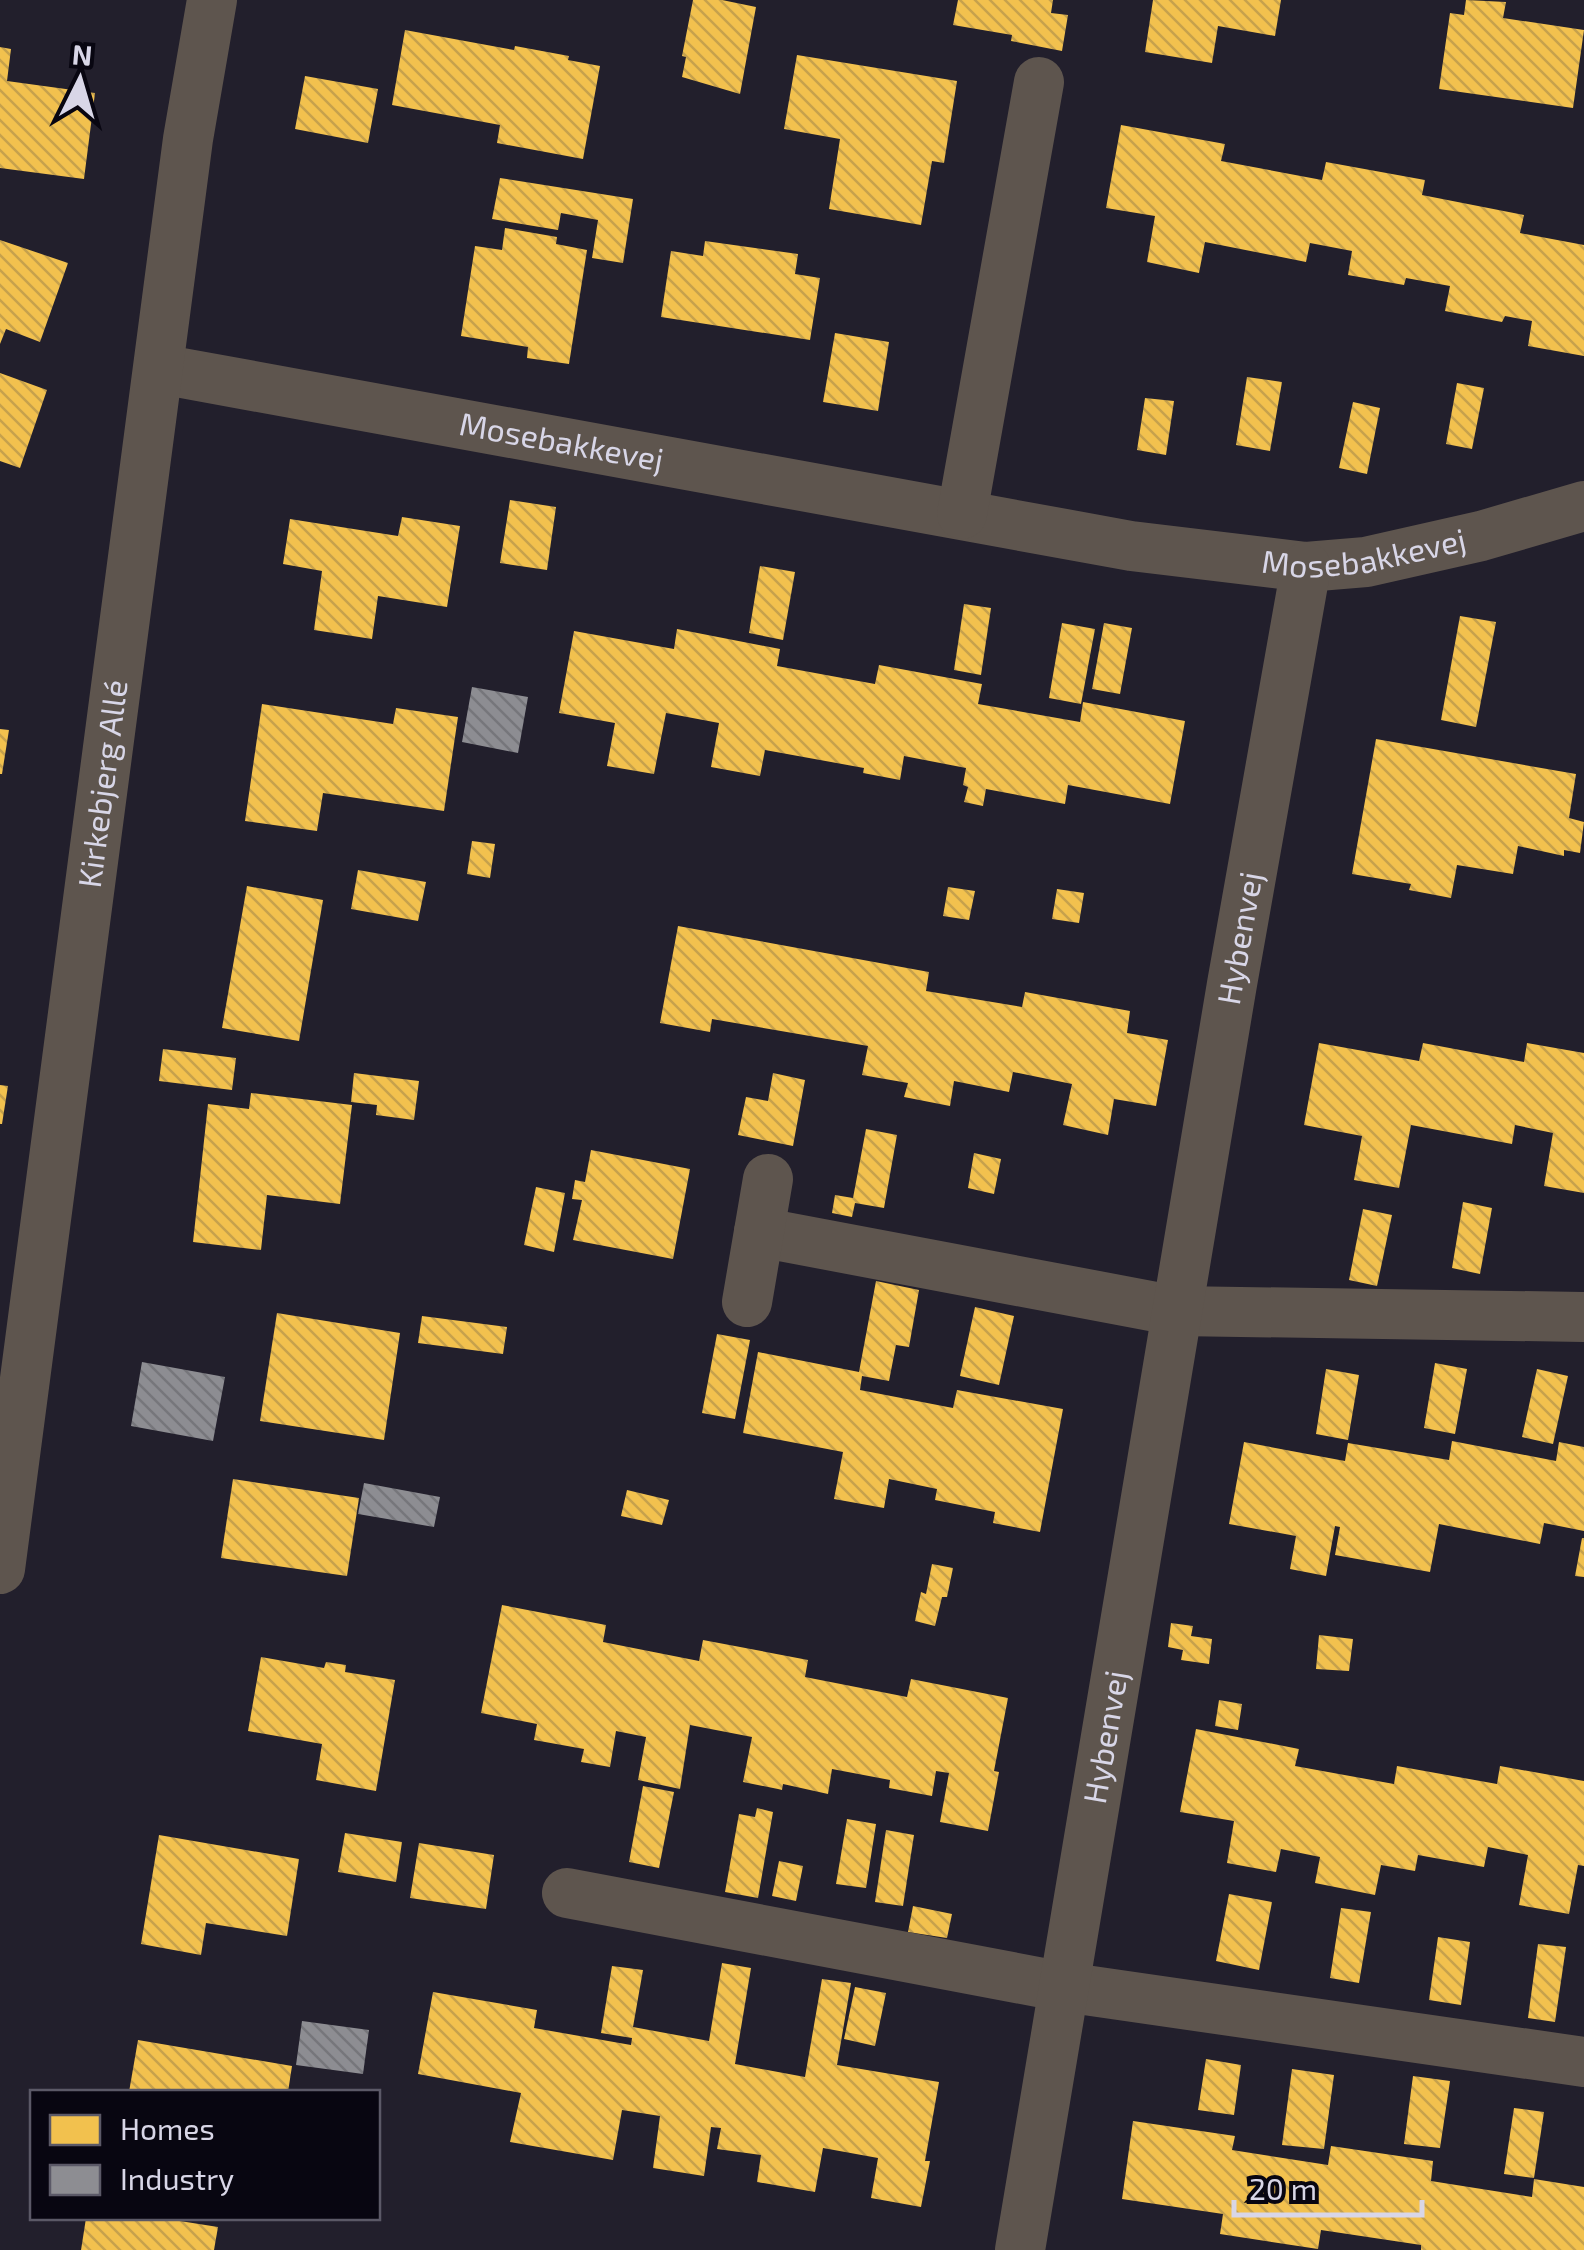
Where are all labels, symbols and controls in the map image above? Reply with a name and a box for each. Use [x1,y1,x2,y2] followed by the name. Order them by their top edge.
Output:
[30,30,130,130] north arrow
[71,36,94,72] text: N
[457,403,667,478] street label: Mosebakkevej
[1260,519,1469,584] street label: Mosebakkevej
[69,677,134,890] street label: Kirkebjerg Allé
[1208,869,1270,1007] street label: Hybenvej
[1074,1667,1135,1806] street label: Hybenvej
[30,2090,380,2220] legend
[120,2110,215,2146] text: Homes
[1234,2155,1422,2217] scale bar
[120,2160,234,2196] text: Industry
[1249,2170,1317,2206] text: 20 m

